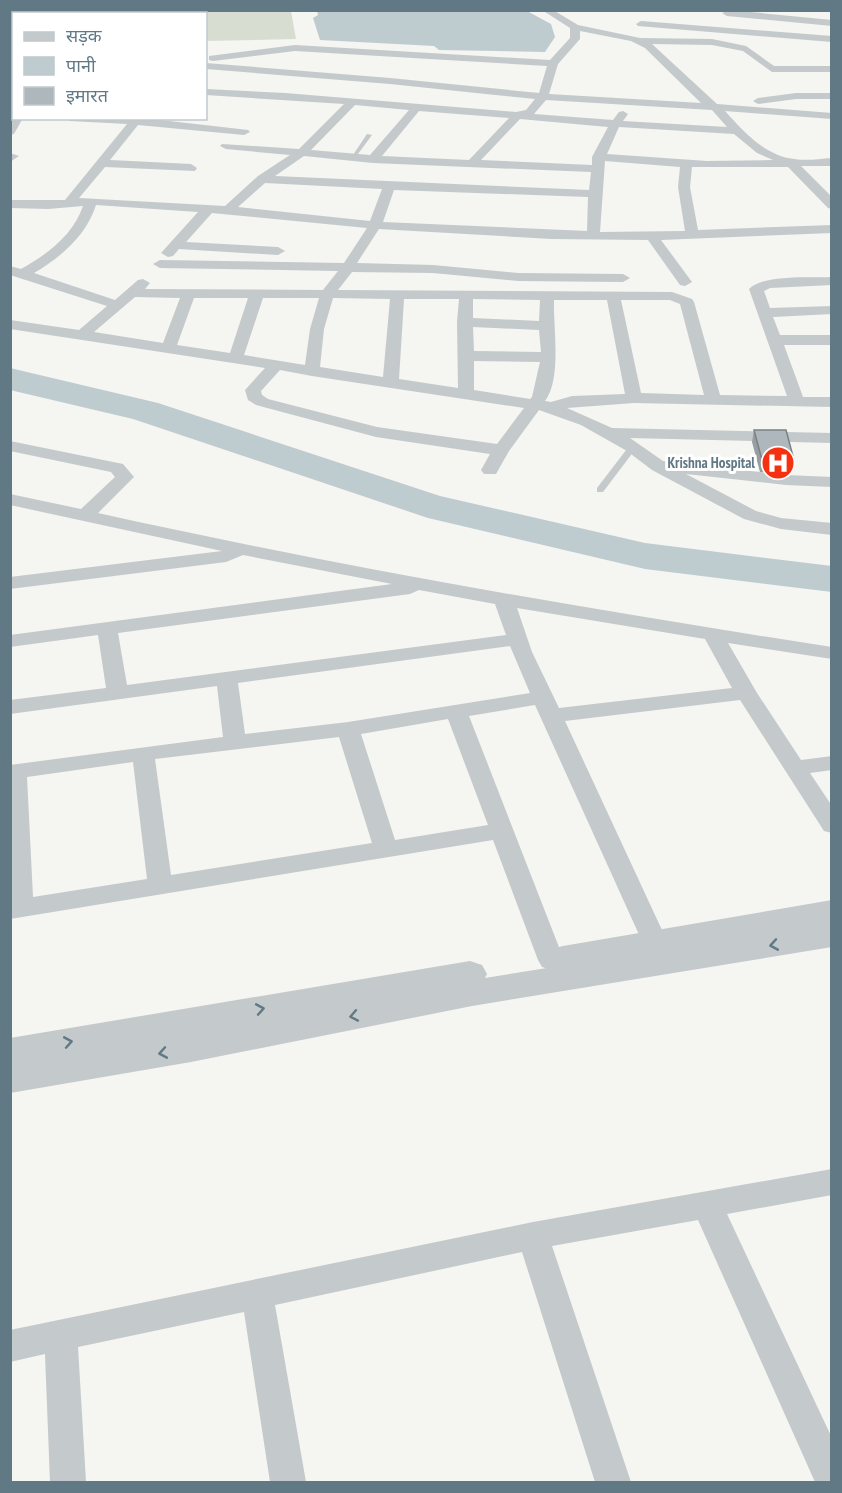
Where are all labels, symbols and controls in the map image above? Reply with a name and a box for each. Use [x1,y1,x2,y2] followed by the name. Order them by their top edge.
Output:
[12,12,207,120] legend
[66,24,103,47] text: सड़क
[66,54,96,77] text: पानी
[66,84,109,107] text: इमारत
[760,445,796,481] hospital icon: Krishna Hospital
[667,453,755,472] place label: Krishna Hospital
[769,938,778,950] one-way arrow
[256,1004,265,1016] one-way arrow
[349,1009,359,1022] one-way arrow
[64,1037,73,1049] one-way arrow
[158,1046,168,1059] one-way arrow

